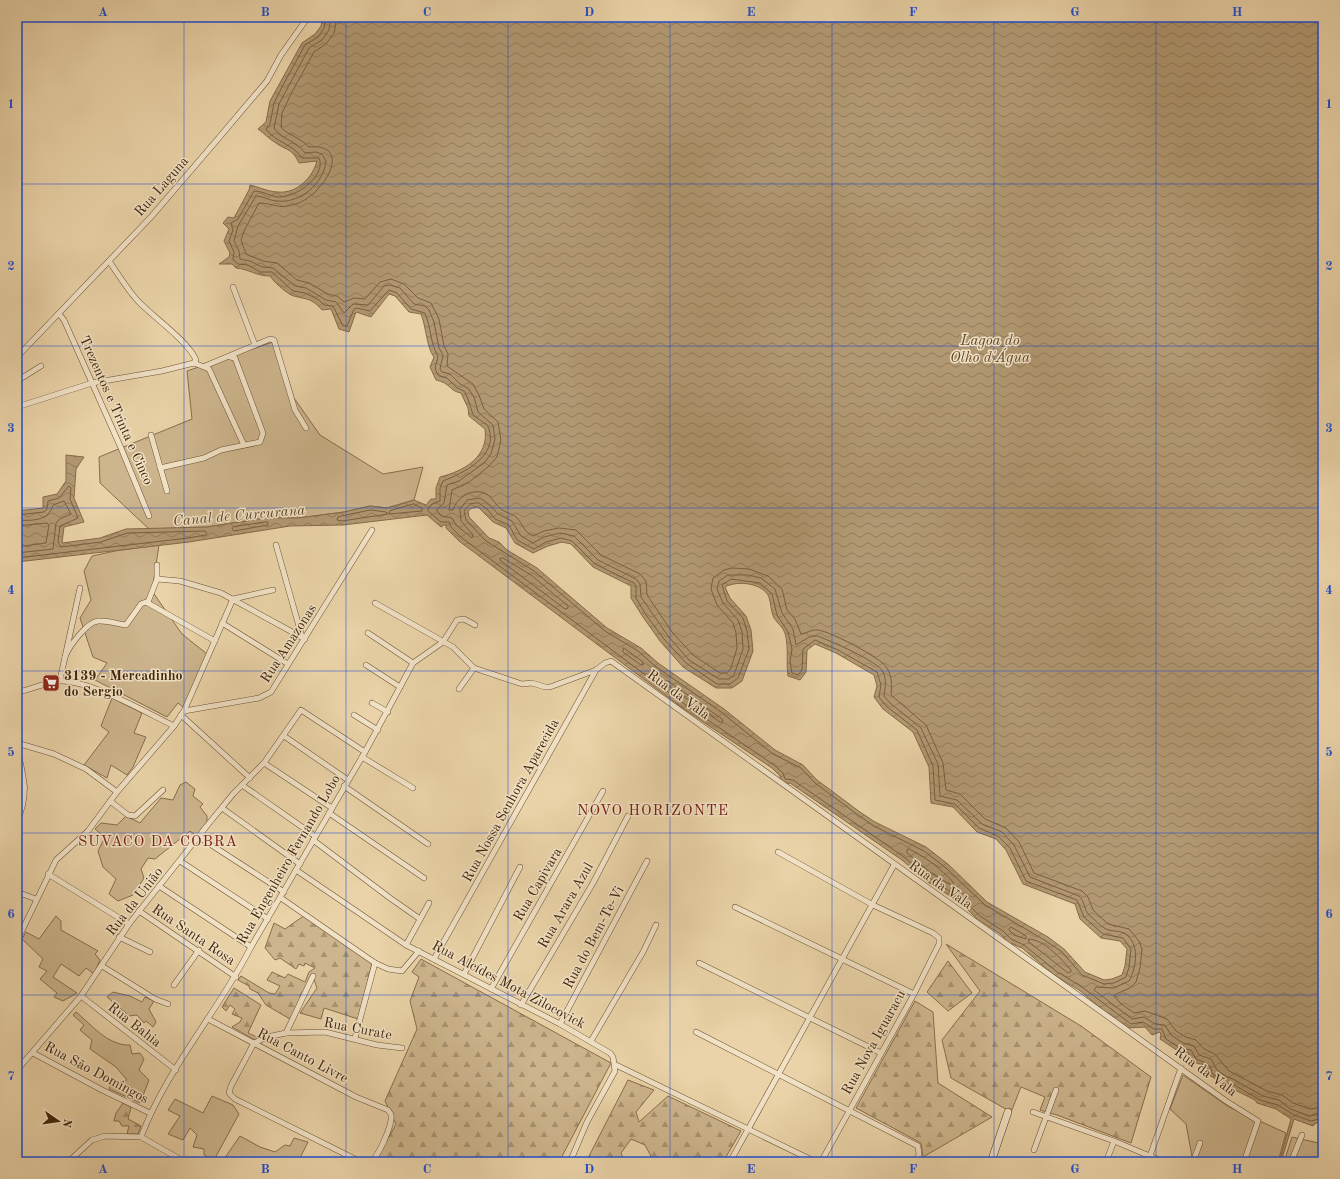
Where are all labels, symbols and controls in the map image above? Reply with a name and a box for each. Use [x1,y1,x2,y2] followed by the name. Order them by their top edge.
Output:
[98,6,108,19] text: A
[260,6,270,19] text: B
[423,6,431,19] text: C
[584,6,594,19] text: D
[747,6,756,19] text: E
[909,6,918,19] text: F
[1070,6,1080,19] text: G
[1232,6,1243,19] text: H
[7,98,15,111] text: 1
[1325,98,1333,111] text: 1
[132,154,191,219] street label: Rua Laguna
[7,260,15,273] text: 2
[1325,260,1333,273] text: 2
[77,334,155,487] street label: Trezentos e Trinta e Cinco
[950,334,1030,366] water label: Lagoa do Olho d'Água
[7,422,15,435] text: 3
[1325,422,1333,435] text: 3
[172,503,306,530] water label: Canal de Curcurana
[7,584,15,597] text: 4
[1325,584,1333,597] text: 4
[258,602,319,685] street label: Rua Amazonas
[644,667,712,722] street label: Rua da Vala
[64,669,183,699] place label: 3139 - Mercadinho do Sergio
[41,673,61,693] supermarket icon: 3139 - Mercadinho do Sergio
[460,717,562,884] street label: Rua Nossa Senhora Aparecida
[7,746,15,759] text: 5
[1325,746,1333,759] text: 5
[235,772,343,947] street label: Rua Engenheiro Fernando Lobo
[577,804,729,819] district label: NOVO HORIZONTE
[78,835,238,850] district label: SUVACO DA COBRA
[511,845,565,924] street label: Rua Capivara
[906,858,975,912] street label: Rua da Vala
[536,860,596,951] street label: Rua Arara Azul
[104,865,166,938] street label: Rua da União
[561,884,627,991] street label: Rua do Bem-Te-Vi
[149,902,238,968] street label: Rua Santa Rosa
[7,908,15,921] text: 6
[1325,908,1333,921] text: 6
[430,938,588,1031] street label: Rua Alcídes Mota Zilocovick
[839,987,909,1097] street label: Rua Nova Iguaracu
[105,1000,164,1050] street label: Rua Bahia
[323,1016,393,1042] street label: Rua Curate
[255,1026,350,1086] street label: Rua Canto Livre
[42,1040,151,1106] street label: Rua São Domingos
[1171,1044,1239,1099] street label: Rua da Vala
[7,1070,15,1083] text: 7
[1325,1070,1333,1083] text: 7
[38,1101,78,1141] north arrow
[60,1118,73,1129] text: N
[98,1163,108,1176] text: A
[260,1163,270,1176] text: B
[423,1163,431,1176] text: C
[584,1163,594,1176] text: D
[747,1163,756,1176] text: E
[909,1163,918,1176] text: F
[1070,1163,1080,1176] text: G
[1232,1163,1243,1176] text: H

